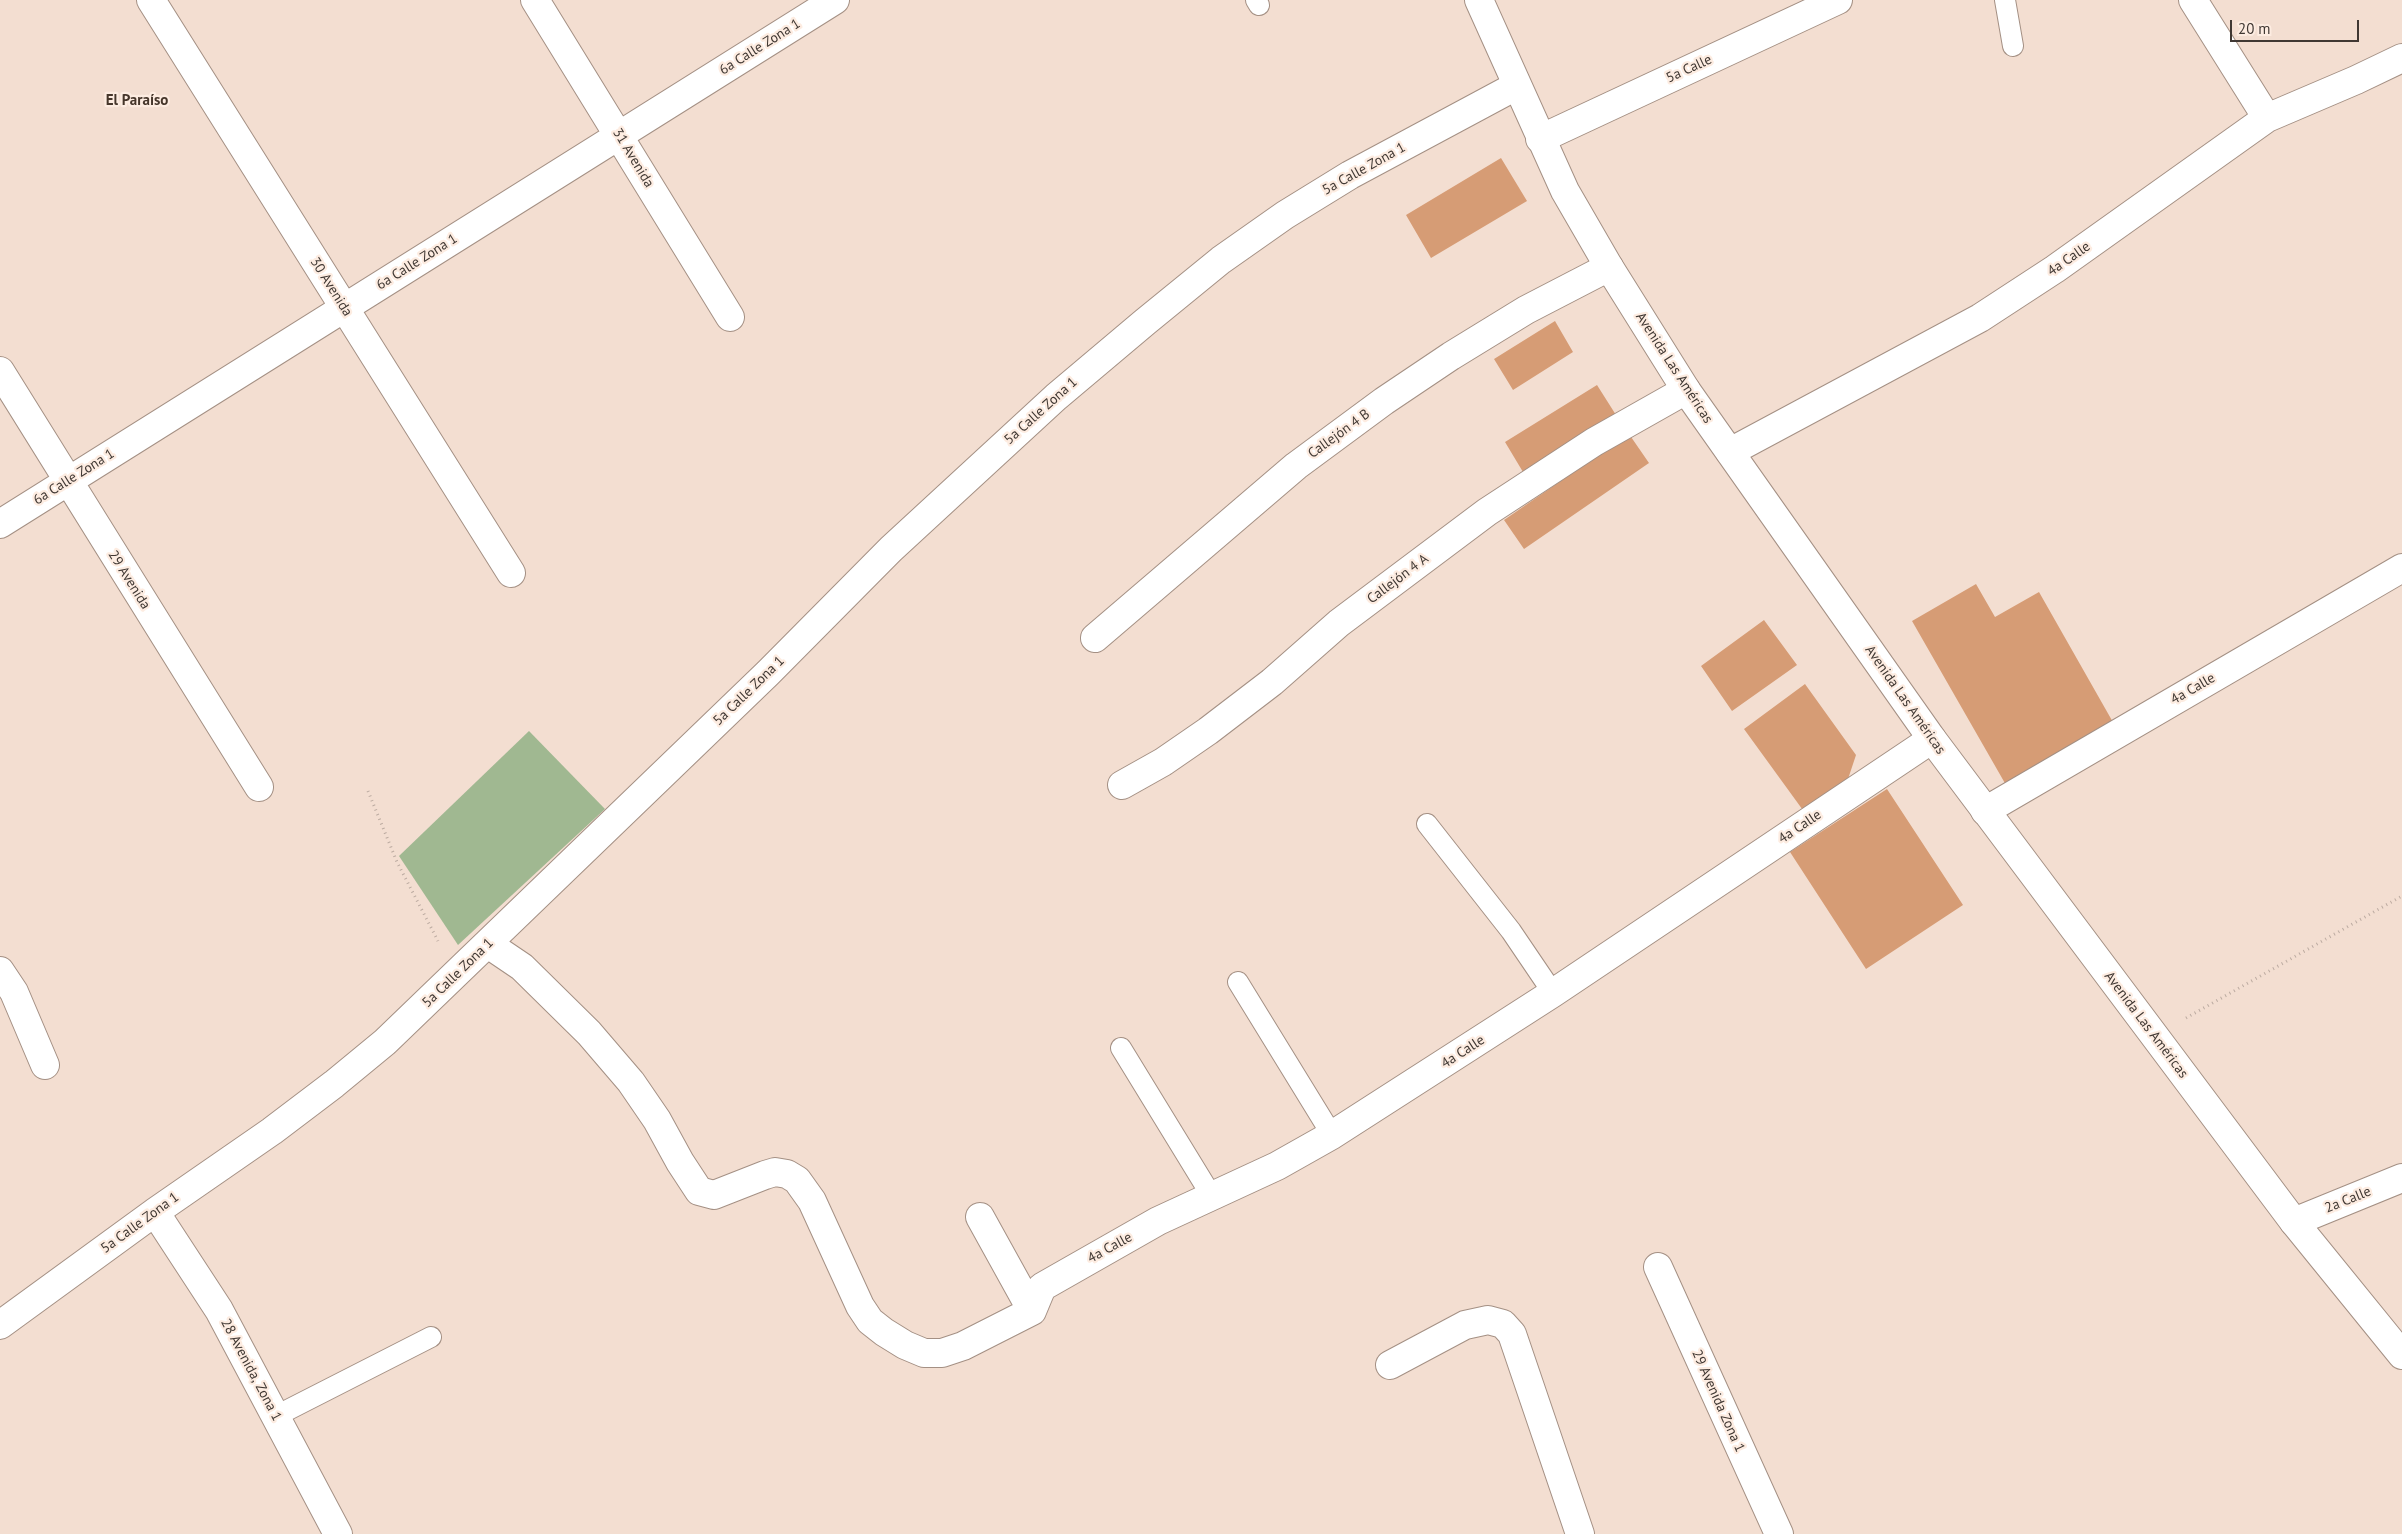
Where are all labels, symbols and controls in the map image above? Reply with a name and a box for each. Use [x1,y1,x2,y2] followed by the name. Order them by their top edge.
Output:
[2232,10,2361,42] scale bar
[716,15,804,79] street label: 6a Calle Zona 1
[2238,19,2271,38] text: 20 m
[1664,51,1714,87] street label: 5a Calle
[106,92,168,110] district label: El Paraíso
[609,125,657,191] street label: 31 Avenida
[1320,139,1408,199] street label: 5a Calle Zona 1
[373,230,461,294] street label: 6a Calle Zona 1
[2044,238,2094,280] street label: 4a Calle
[306,254,356,320] street label: 30 Avenida
[1632,309,1716,427] street label: Avenida Las Américas
[1001,374,1081,448] street label: 5a Calle Zona 1
[1305,406,1373,462] street label: Callejón 4 B
[30,445,118,509] street label: 6a Calle Zona 1
[104,547,154,613] street label: 29 Avenida
[1364,551,1432,607] street label: Callejón 4 A
[1861,642,1949,758] street label: Avenida Las Américas
[710,653,788,729] street label: 5a Calle Zona 1
[2168,670,2218,708] street label: 4a Calle
[1775,807,1825,847] street label: 4a Calle
[419,935,497,1011] street label: 5a Calle Zona 1
[2101,968,2191,1082] street label: Avenida Las Américas
[1438,1032,1488,1072] street label: 4a Calle
[2322,1183,2374,1217] street label: 2a Calle
[98,1189,182,1257] street label: 5a Calle Zona 1
[1085,1229,1135,1267] street label: 4a Calle
[217,1316,285,1424] street label: 28 Avenida, Zona 1
[1688,1347,1748,1455] street label: 29 Avenida Zona 1

